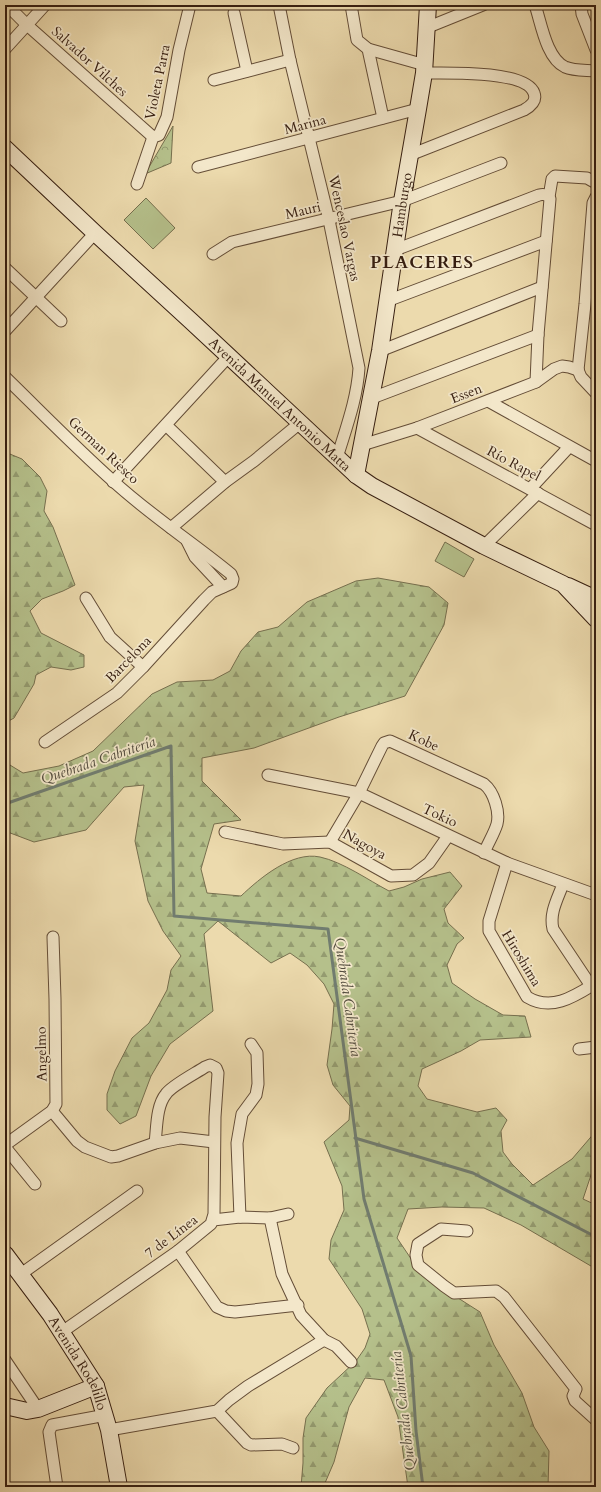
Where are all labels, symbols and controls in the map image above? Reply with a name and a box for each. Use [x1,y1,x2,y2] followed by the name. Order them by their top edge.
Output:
[47,22,132,101] street label: Salvador Vilches
[140,43,175,122] street label: Violeta Parra
[282,110,328,139] street label: Marina
[388,171,417,239] street label: Hamburgo
[324,172,365,283] street label: Wenceslao Vargas
[283,197,323,224] street label: Mauri
[370,250,474,275] district label: PLACERES
[204,333,355,476] street label: Avenida Manuel Antonio Matta
[448,379,485,408] street label: Essen
[64,412,144,489] street label: German Riesco
[484,441,544,486] street label: Río Rapel
[101,632,156,687] street label: Barcelona
[405,725,442,756] street label: Kobe
[38,731,158,789] water label: Quebrada Cabritería
[419,799,461,832] street label: Tokio
[340,825,390,864] street label: Nagoya
[497,927,546,990] street label: Hiroshima
[330,936,366,1058] water label: Quebrada Cabritería
[32,1026,51,1082] street label: Angelmo
[141,1210,201,1262] street label: 7 de Línea
[44,1313,112,1413] street label: Avenida Rodelillo
[386,1350,420,1472] water label: Quebrada Cabritería

